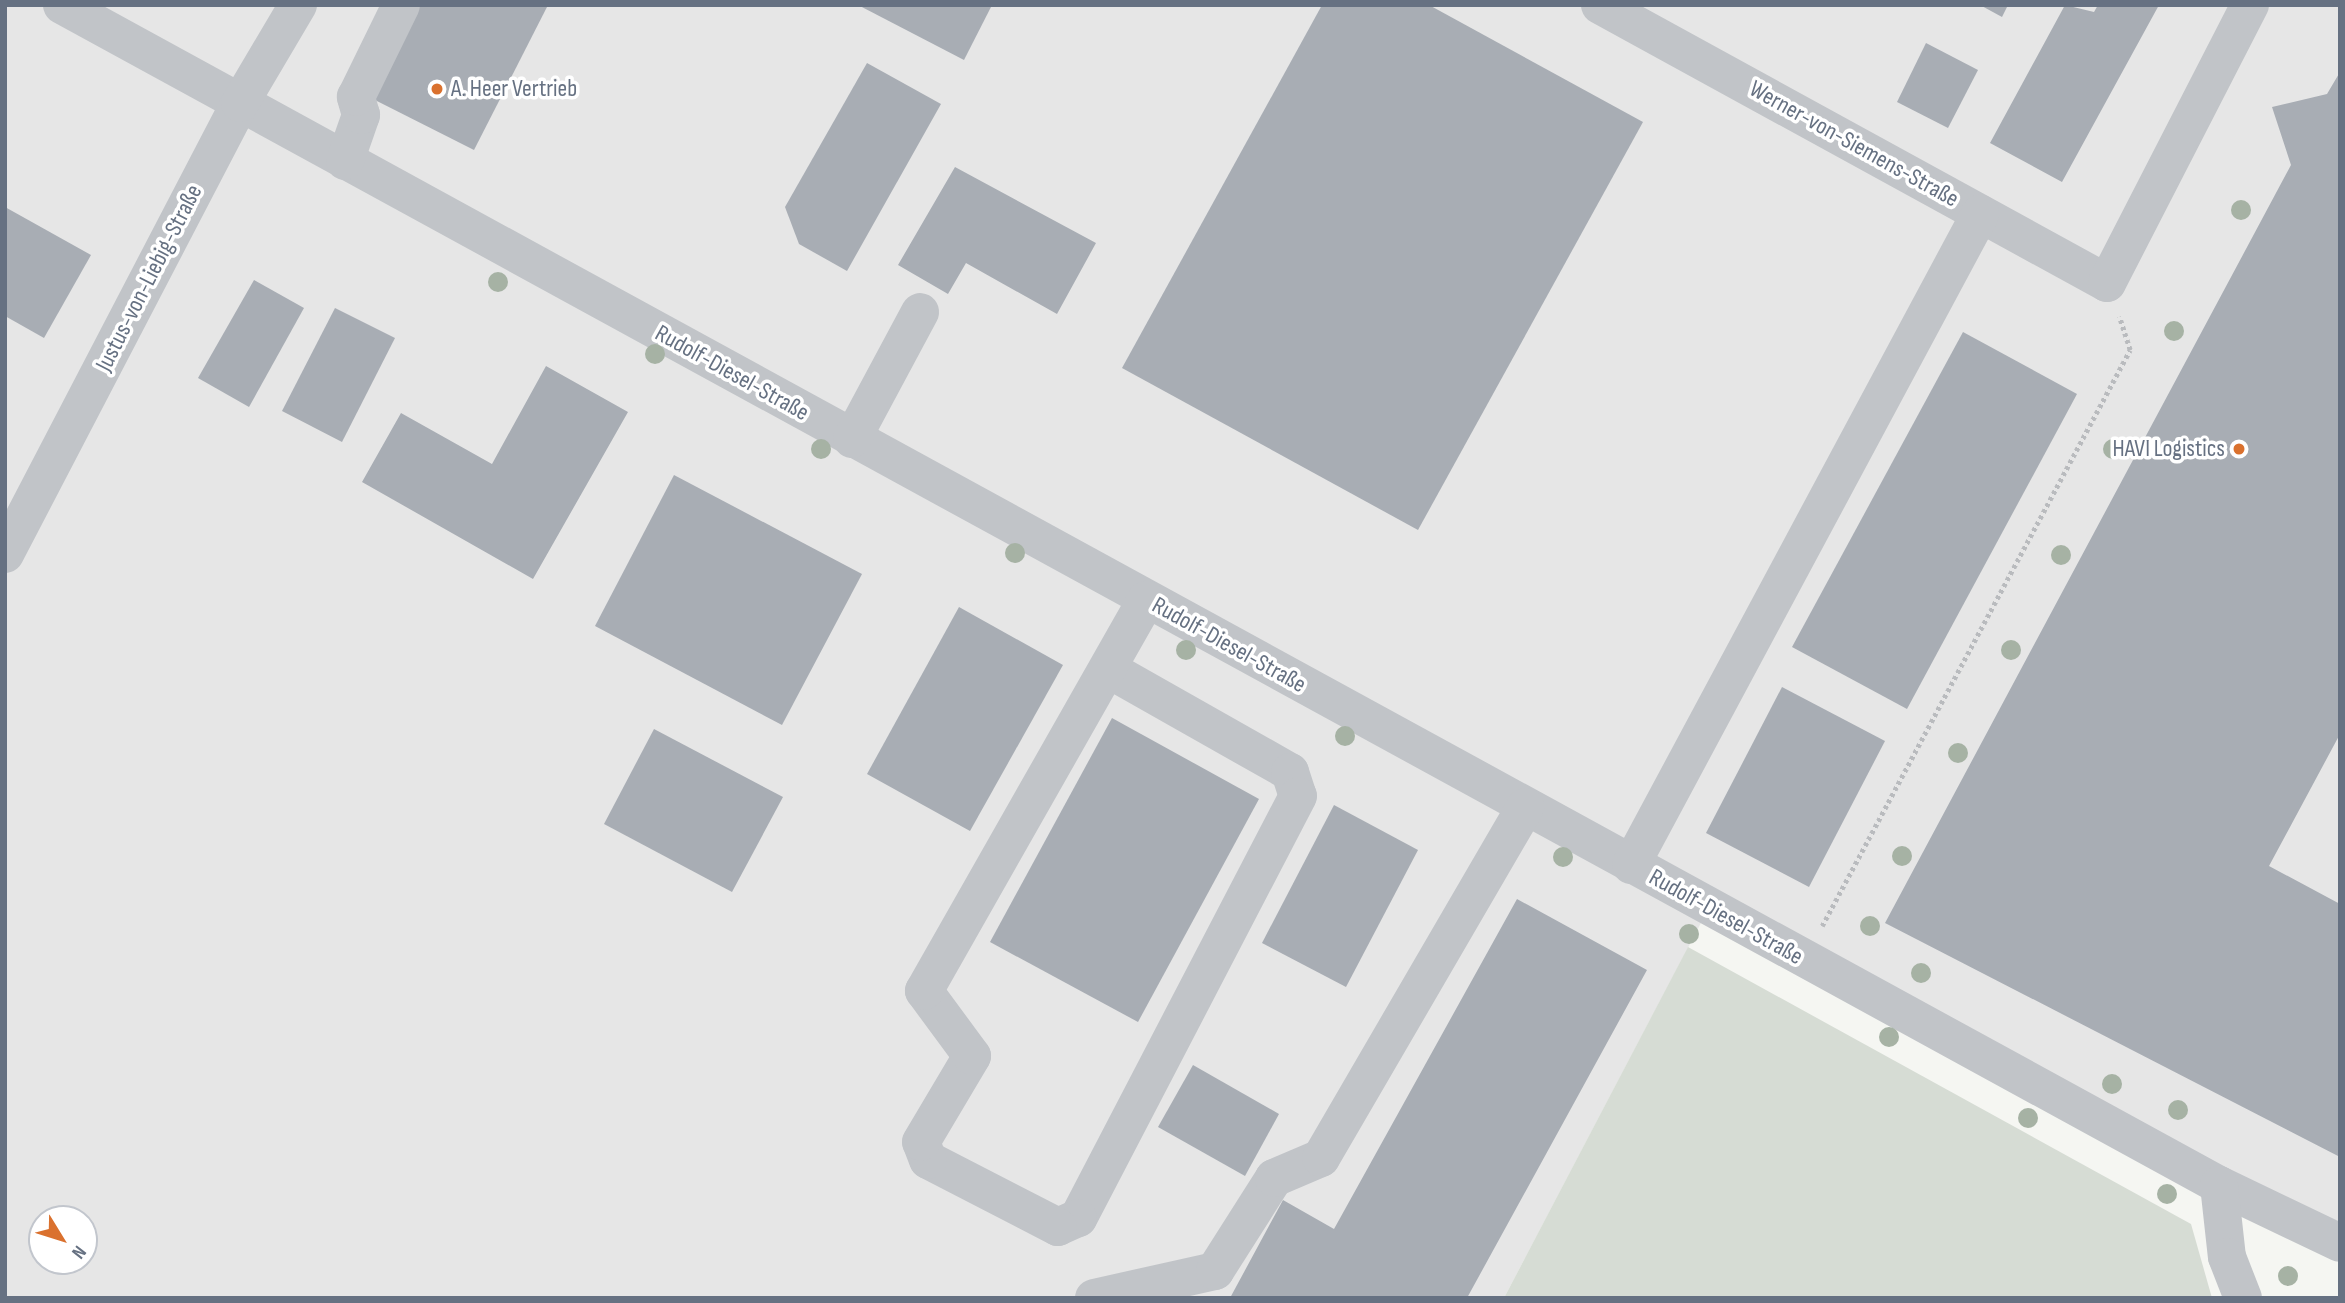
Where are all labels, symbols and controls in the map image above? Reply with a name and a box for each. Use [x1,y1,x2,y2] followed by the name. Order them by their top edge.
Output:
[1744,74,1964,214] street label: Werner-von-Siemens-Straße
[451,75,577,103] place label: A. Heer Vertrieb
[429,81,445,97] marker: A. Heer Vertrieb
[90,180,208,376] street label: Justus-von-Liebig-Straße
[650,319,814,427] street label: Rudolf-Diesel-Straße
[2113,435,2225,463] place label: HAVI Logistics
[2231,441,2247,457] marker: HAVI Logistics
[1147,591,1311,699] street label: Rudolf-Diesel-Straße
[1644,863,1808,971] street label: Rudolf-Diesel-Straße
[28,1205,98,1275] north arrow
[66,1241,91,1263] text: N

